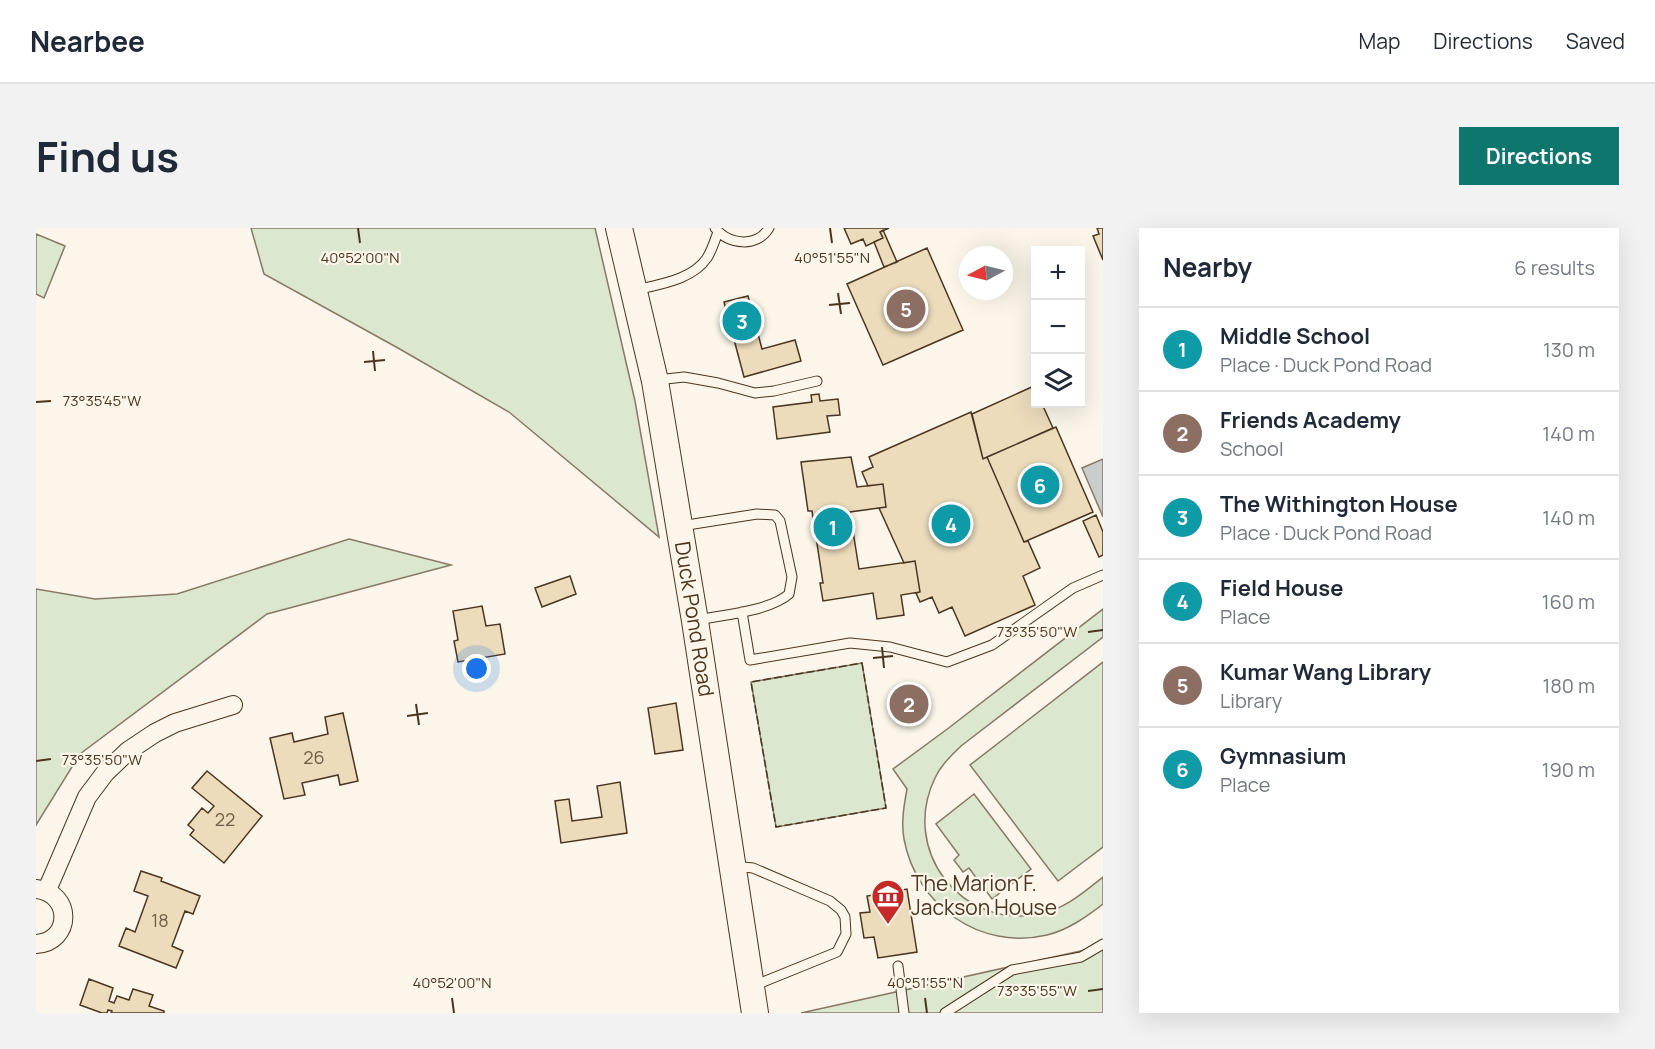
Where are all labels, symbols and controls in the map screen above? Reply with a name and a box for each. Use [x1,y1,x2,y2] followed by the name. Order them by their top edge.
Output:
[30,22,145,60] text: Nearbee
[1359,27,1400,55] text: Map
[1433,27,1533,55] text: Directions
[1566,27,1625,55] text: Saved
[36,127,179,185] text: Find us
[1459,127,1619,185] button: Directions
[959,246,1013,300] north arrow
[1031,246,1085,408] map controls
[1031,246,1085,300] button: +
[320,247,400,268] text: 40°52'00"N
[794,247,870,268] text: 40°51'55"N
[1163,249,1252,285] text: Nearby
[1514,254,1595,281] text: 6 results
[886,286,926,332] pin: 5
[722,298,762,344] pin: 3
[1031,300,1085,354] button: −
[1220,321,1370,351] text: Middle School
[1178,336,1187,363] text: 1
[1543,336,1595,363] text: 130 m
[1220,351,1432,378] text: Place · Duck Pond Road
[1031,354,1085,408] button: layers
[63,390,141,411] text: 73°35'45"W
[1220,405,1401,435] text: Friends Academy
[1177,420,1188,447] text: 2
[1542,420,1595,447] text: 140 m
[1220,435,1284,462] text: School
[1020,462,1060,508] pin: 6
[1220,489,1458,519] text: The Withington House
[932,502,970,546] pin: 4
[814,504,852,550] pin: 1
[1177,504,1188,531] text: 3
[1542,504,1595,531] text: 140 m
[1220,519,1432,546] text: Place · Duck Pond Road
[669,539,721,698] street label: Duck Pond Road
[1220,573,1343,603] text: Field House
[1176,588,1189,615] text: 4
[1542,588,1595,615] text: 160 m
[1220,603,1270,630] text: Place
[997,621,1077,642] text: 73°35'50"W
[462,654,491,683] your location
[1220,657,1431,687] text: Kumar Wang Library
[1177,672,1188,699] text: 5
[1542,672,1595,699] text: 180 m
[890,682,928,726] pin: 2
[1220,687,1282,714] text: Library
[1220,741,1346,771] text: Gymnasium
[303,745,325,769] house number: 26
[62,749,142,770] text: 73°35'50"W
[1176,756,1189,783] text: 6
[1542,756,1595,783] text: 190 m
[1220,771,1270,798] text: Place
[215,807,235,831] house number: 22
[911,869,1057,921] place label: The Marion F. Jackson House
[870,878,906,925] museum icon: The Marion F. Jackson House
[151,908,169,932] house number: 18
[412,972,492,993] text: 40°52'00"N
[887,972,963,993] text: 40°51'55"N
[997,980,1077,1001] text: 73°35'55"W

